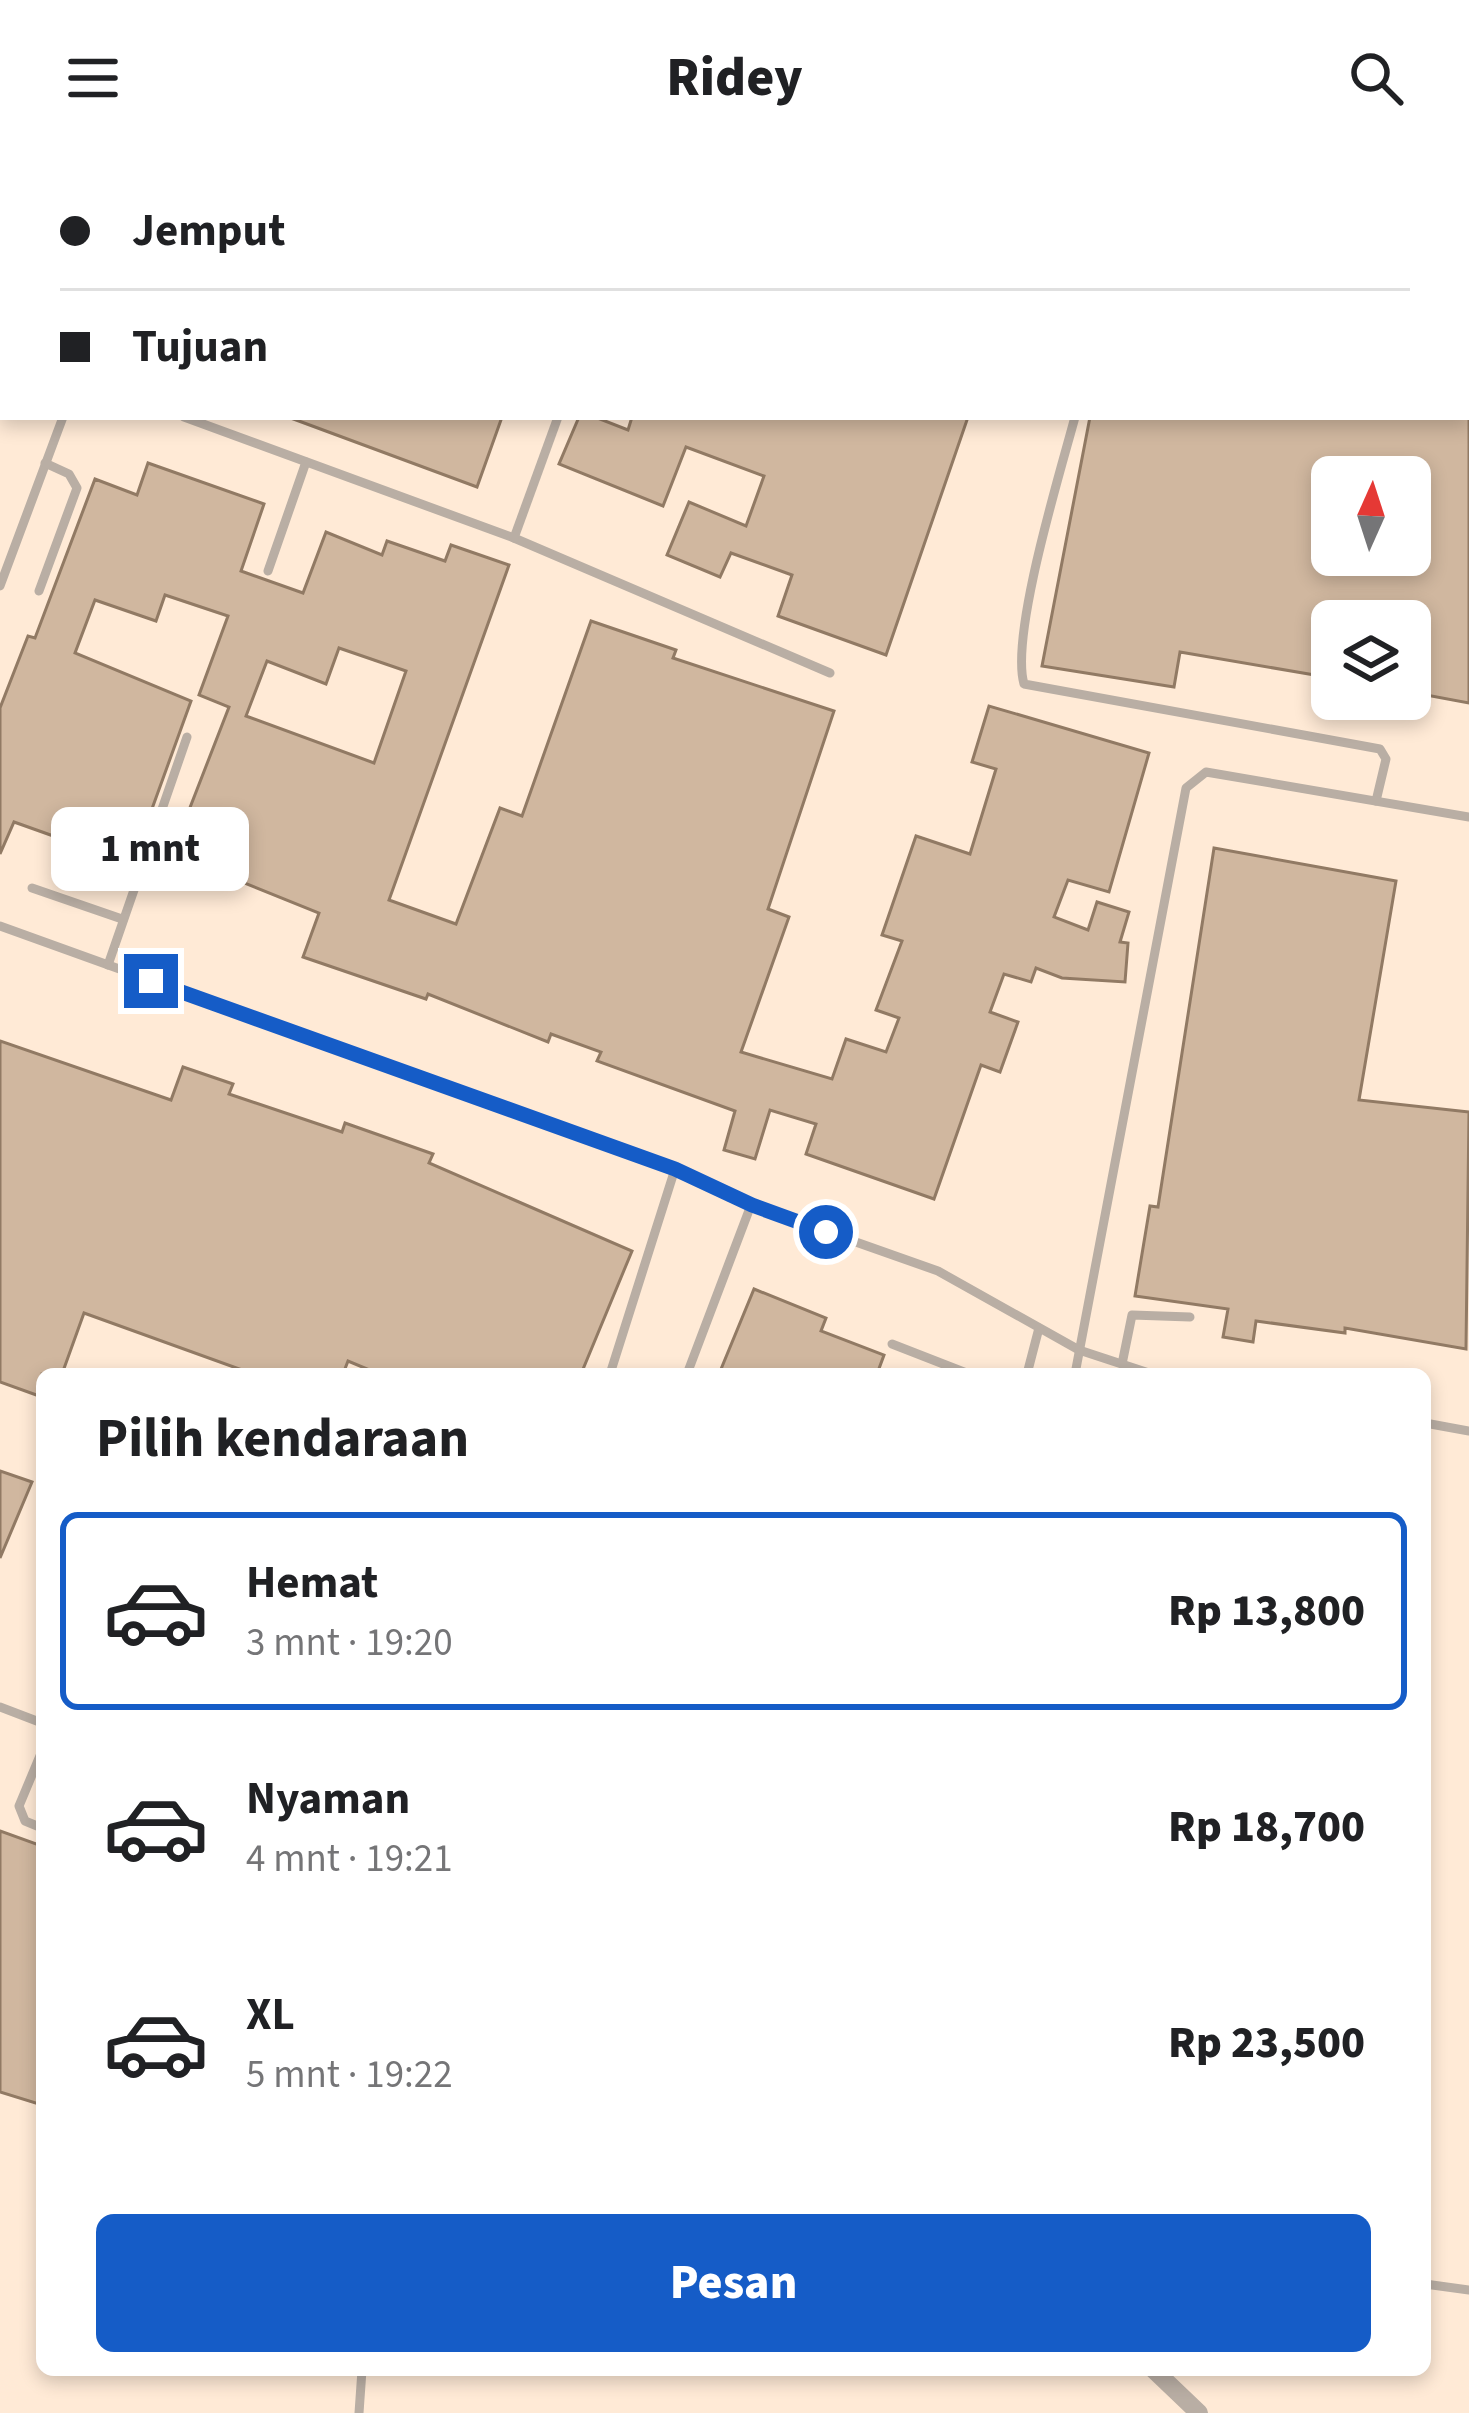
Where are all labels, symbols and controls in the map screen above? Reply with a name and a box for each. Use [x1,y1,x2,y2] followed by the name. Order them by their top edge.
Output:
[666,40,803,117] text: Ridey
[60,45,126,111] icon: menu
[1343,45,1409,111] icon: search
[132,199,285,263] text: Jemput
[132,315,268,379] text: Tujuan
[1311,456,1431,576] north arrow
[1311,456,1431,720] map controls
[1311,600,1431,720] button: layers
[52,807,250,891] callout: 1 mnt
[100,821,200,877] text: 1 mnt
[124,954,178,1008] route end
[799,1205,853,1259] route start
[96,1401,469,1478] text: Pilih kendaraan
[246,1551,378,1615] text: Hemat
[102,1557,210,1665] icon: car
[1168,1579,1365,1643] text: Rp 13,800
[246,1615,453,1671] text: 3 mnt · 19:20
[246,1767,410,1831] text: Nyaman
[102,1773,210,1881] icon: car
[1168,1795,1365,1859] text: Rp 18,700
[246,1831,453,1887] text: 4 mnt · 19:21
[246,1983,295,2047] text: XL
[102,1989,210,2097] icon: car
[1168,2011,1365,2075] text: Rp 23,500
[246,2047,453,2103] text: 5 mnt · 19:22
[96,2214,1371,2352] button: Pesan

